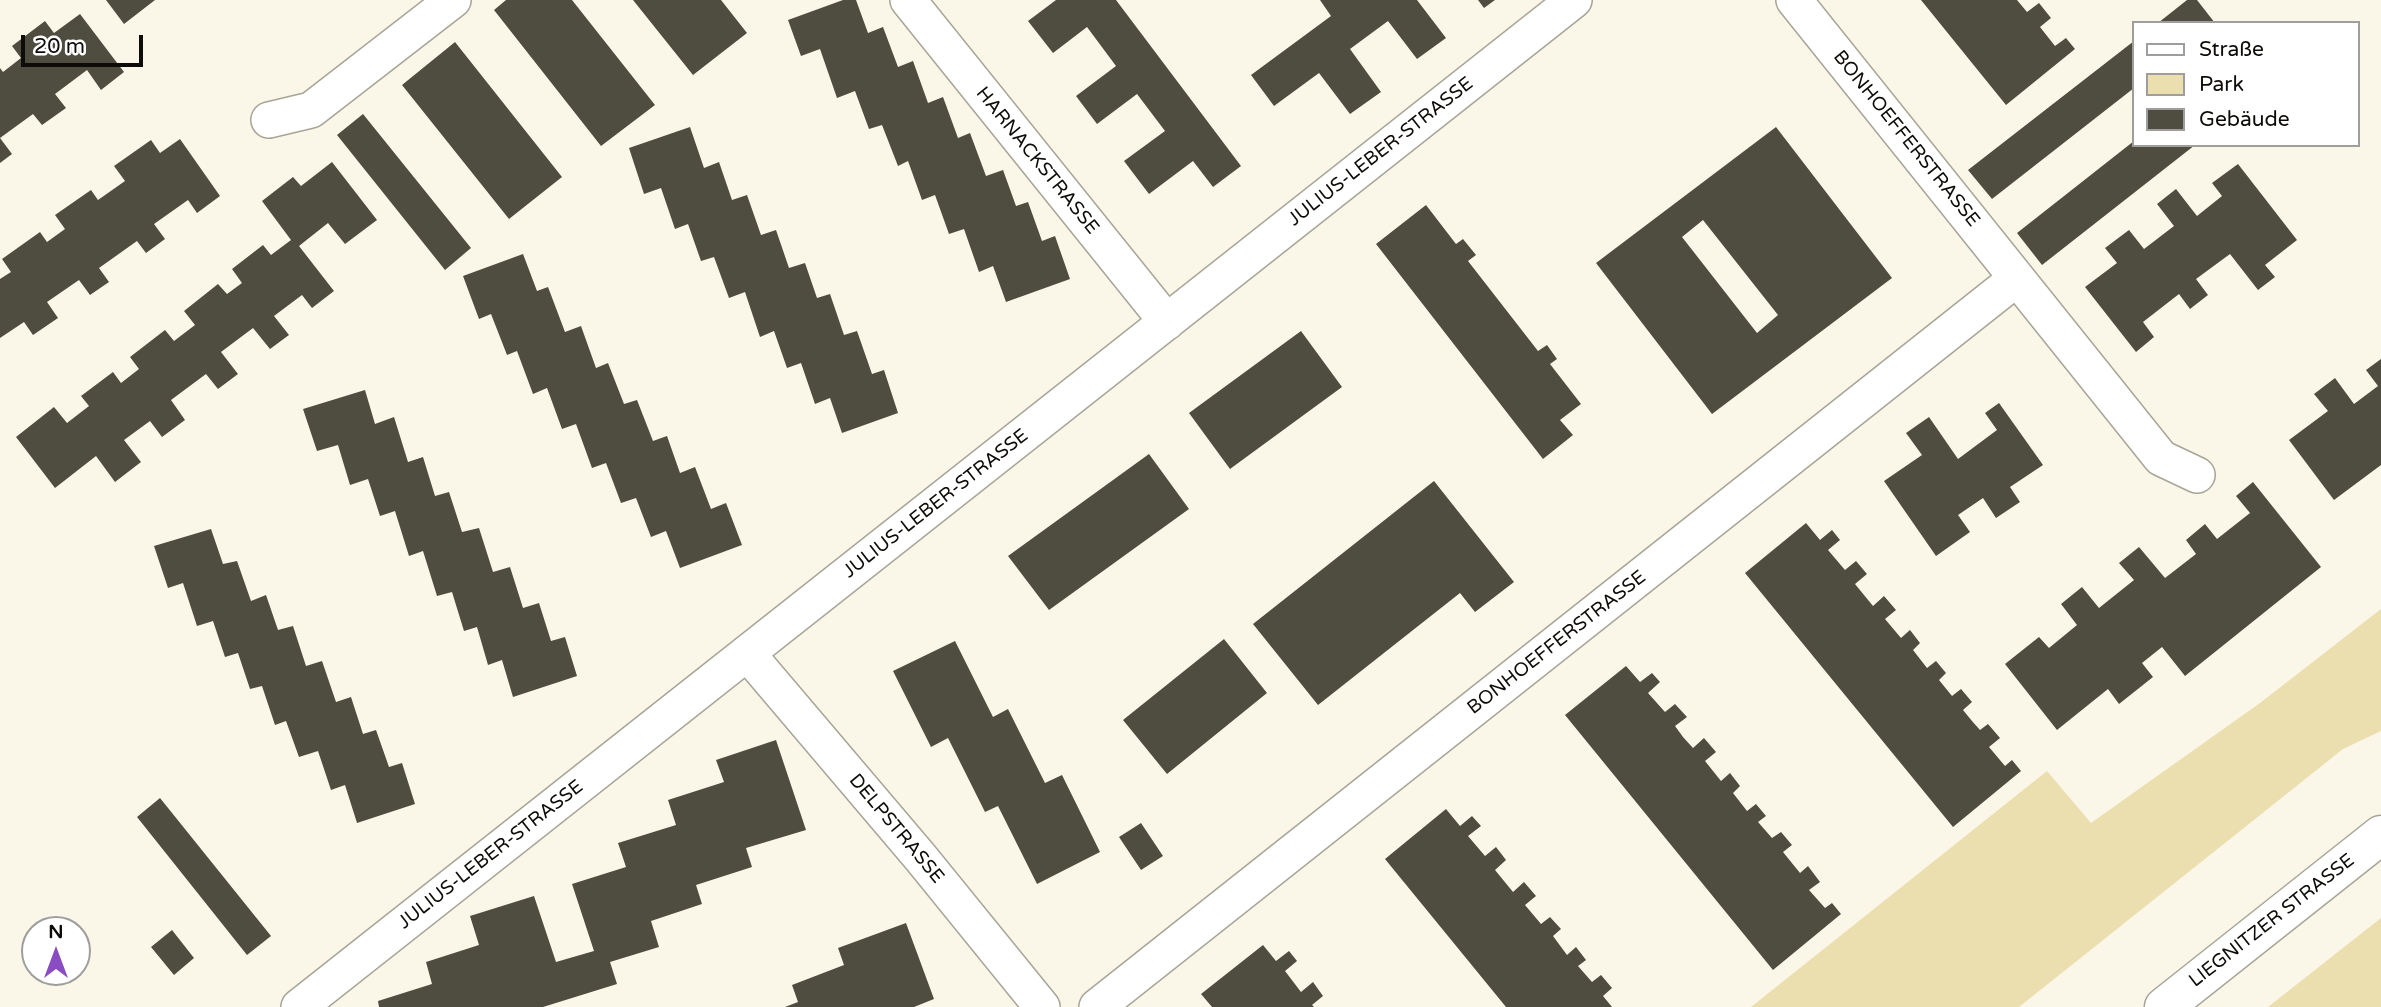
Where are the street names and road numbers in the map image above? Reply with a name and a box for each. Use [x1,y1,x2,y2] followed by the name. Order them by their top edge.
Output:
[1828,46,1984,232] street label: BONHOEFFERSTRASSE
[1284,73,1478,231] street label: JULIUS-LEBER-STRASSE
[971,83,1103,239] street label: HARNACKSTRASSE
[839,425,1033,583] street label: JULIUS-LEBER-STRASSE
[1463,566,1651,720] street label: BONHOEFFERSTRASSE
[844,770,948,888] street label: DELPSTRASSE
[394,776,588,934] street label: JULIUS-LEBER-STRASSE
[2185,849,2359,993] street label: LIEGNITZER STRASSE

